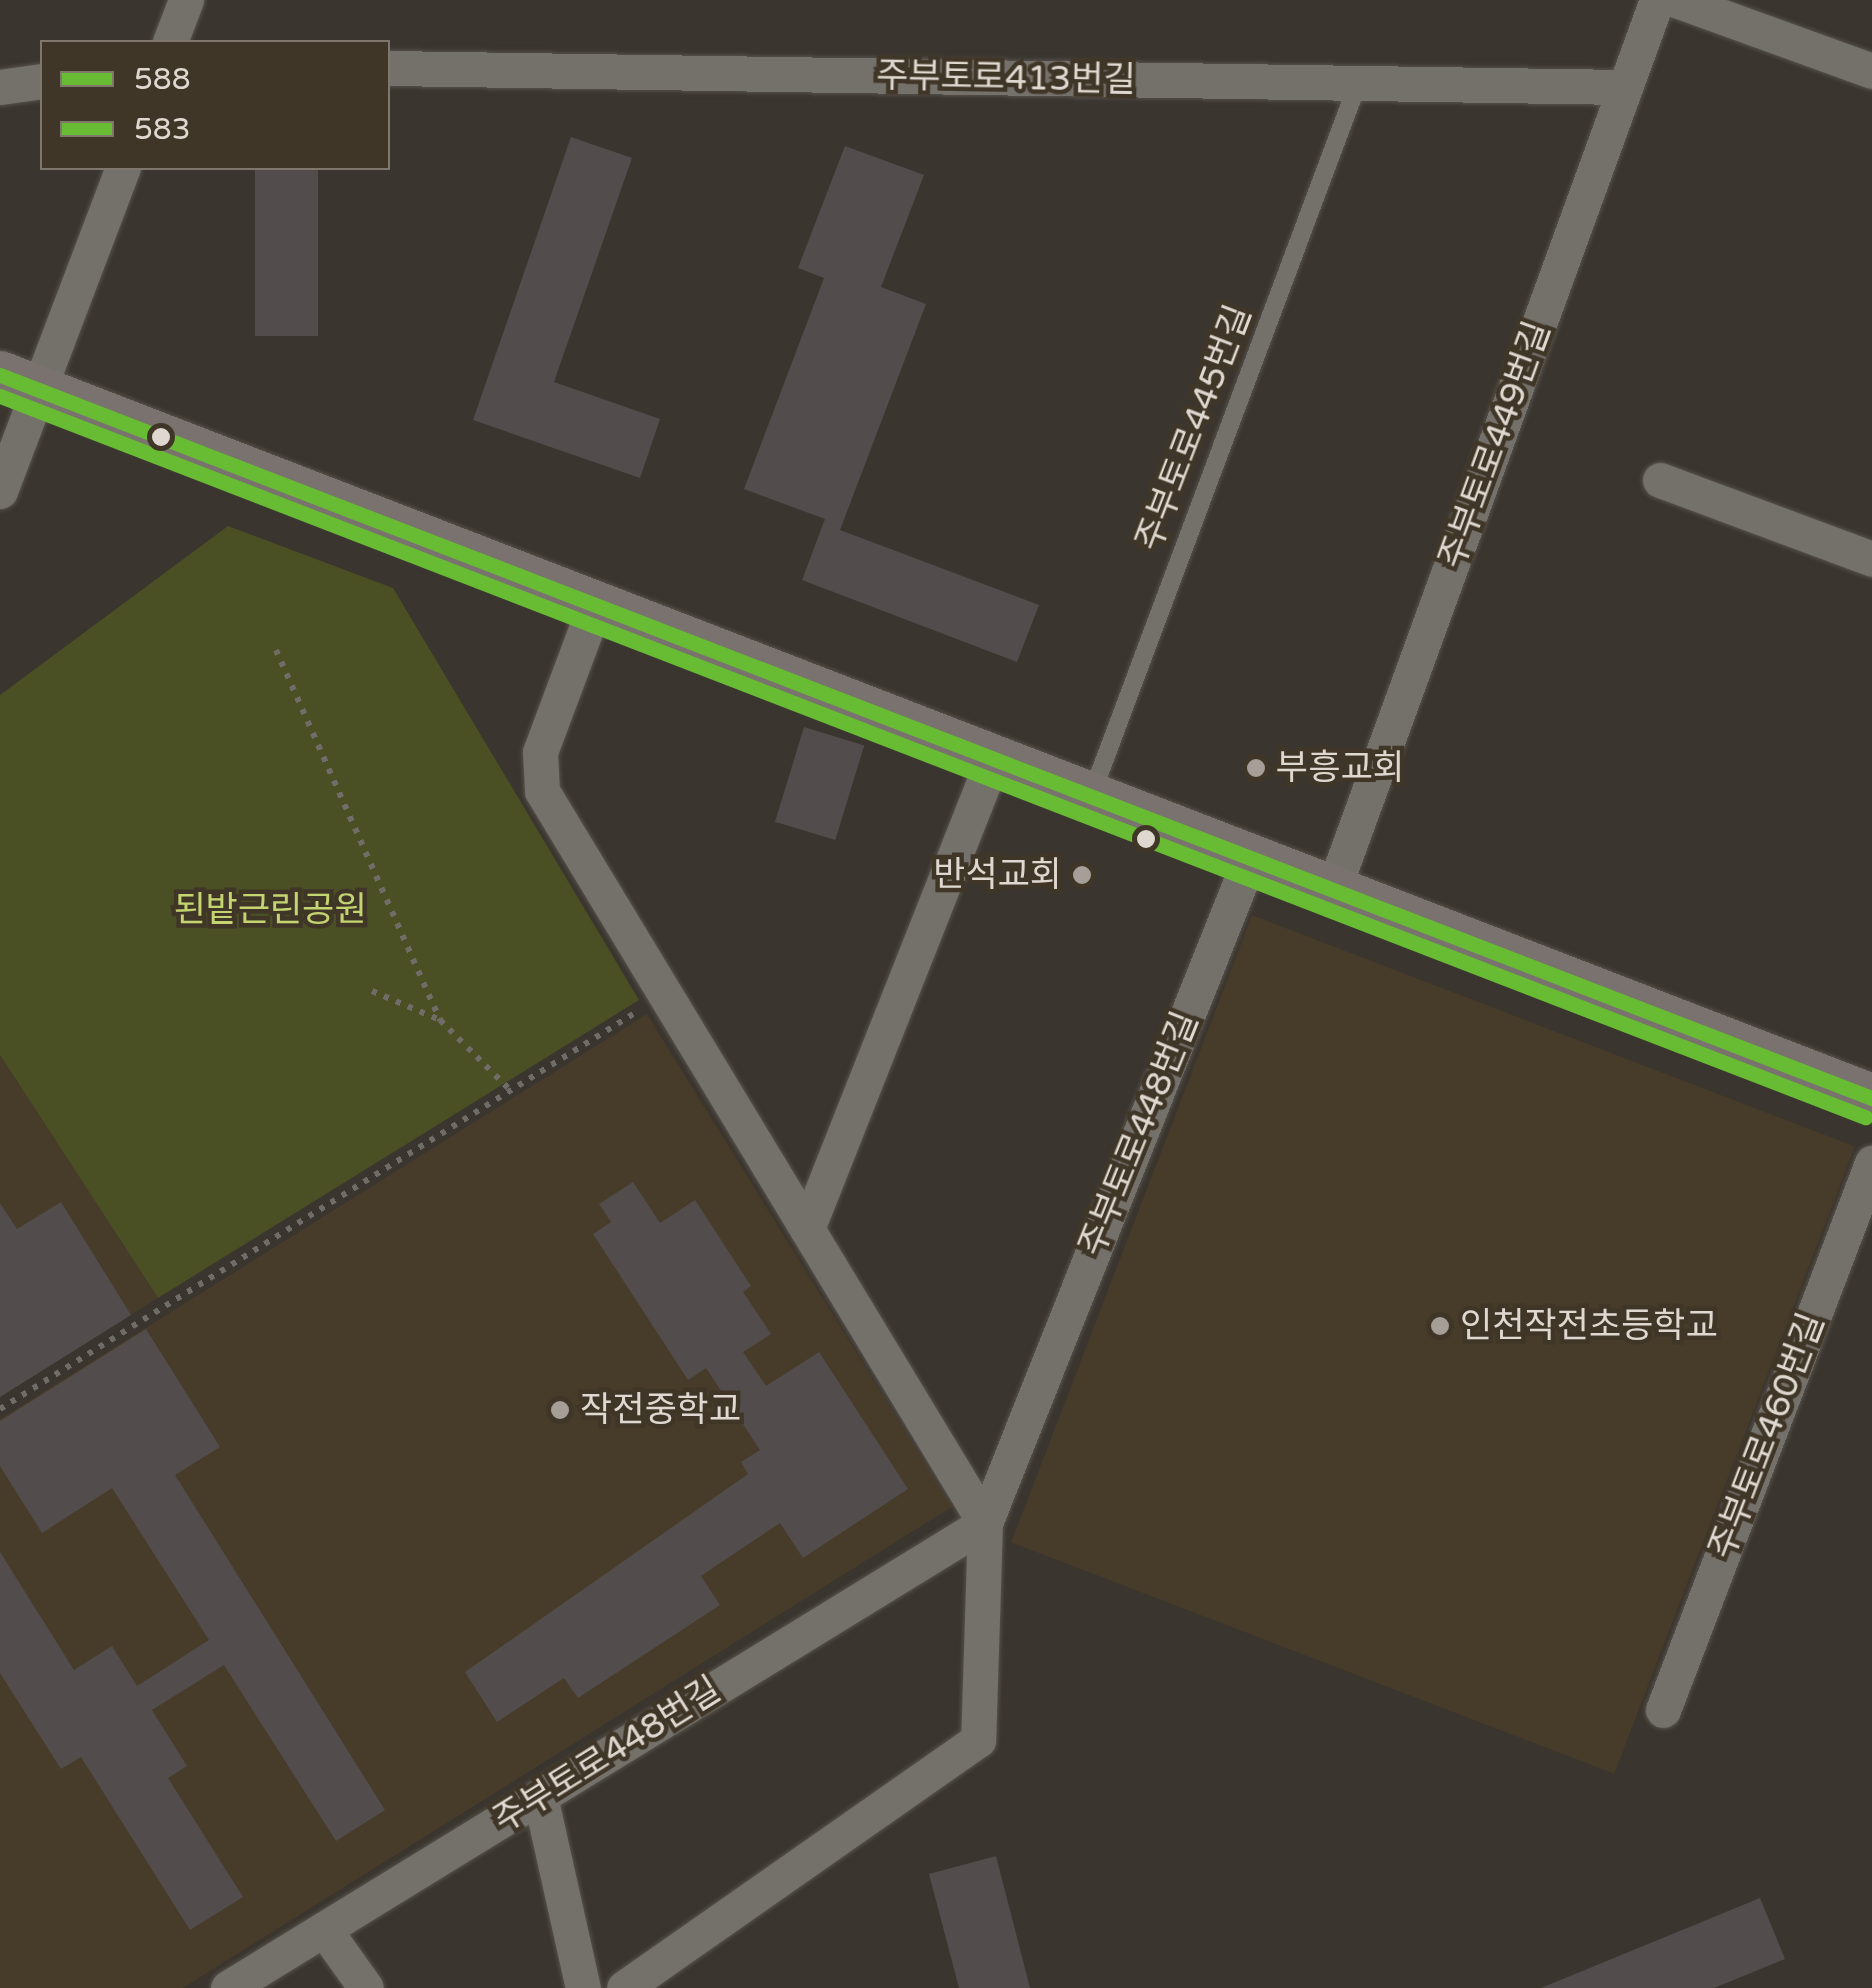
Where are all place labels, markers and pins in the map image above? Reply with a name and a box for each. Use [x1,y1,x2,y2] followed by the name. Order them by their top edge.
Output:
[151,427,171,447] unlabelled marker
[1276,747,1405,789] place label: 부흥교회
[1245,757,1267,779] marker: 부흥교회
[1136,829,1156,849] unlabelled marker
[933,854,1062,896] place label: 반석교회
[1071,864,1093,886] marker: 반석교회
[1460,1305,1718,1347] place label: 인천작전초등학교
[1429,1315,1451,1337] marker: 인천작전초등학교
[580,1389,741,1431] place label: 작전중학교
[549,1399,571,1421] marker: 작전중학교

